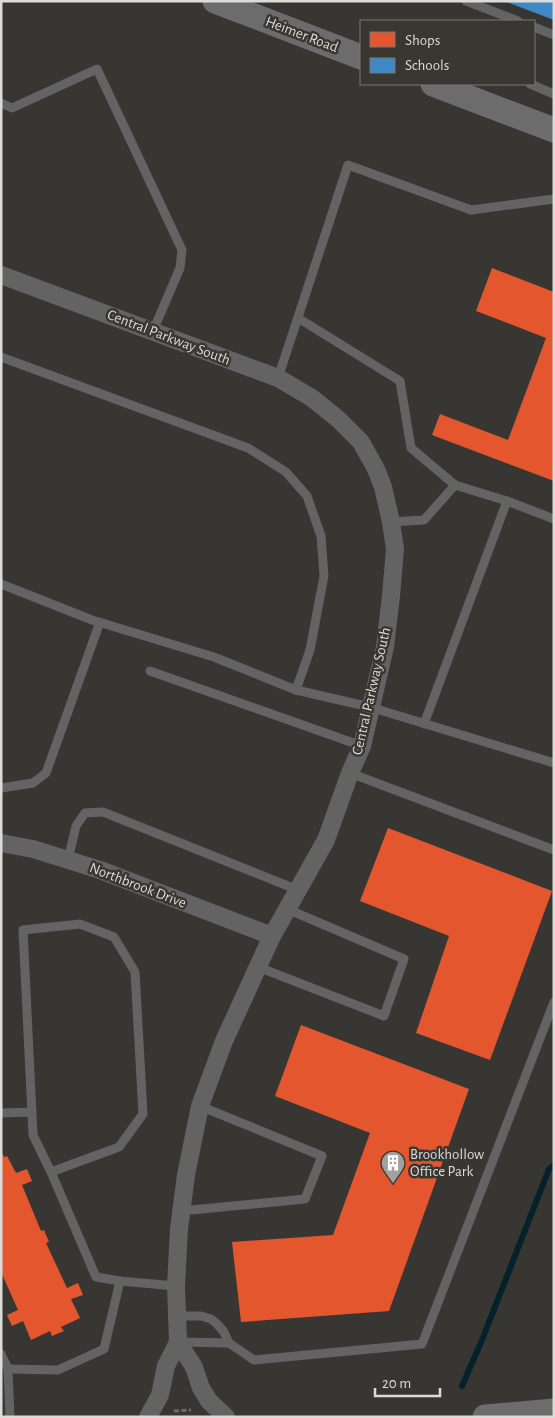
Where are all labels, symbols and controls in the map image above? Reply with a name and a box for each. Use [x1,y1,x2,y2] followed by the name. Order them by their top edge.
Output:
[263,14,340,55] street label: Heimer Road
[360,20,535,85] legend
[405,33,440,48] text: Shops
[405,58,449,73] text: Schools
[105,307,232,368] street label: Central Parkway South
[349,626,393,756] street label: Central Parkway South
[87,860,188,911] street label: Northbrook Drive
[410,1147,484,1179] place label: Brookhollow Office Park
[380,1150,406,1184] building icon: Brookhollow Office Park
[375,1366,440,1398] scale bar
[382,1376,411,1391] text: 20 m

